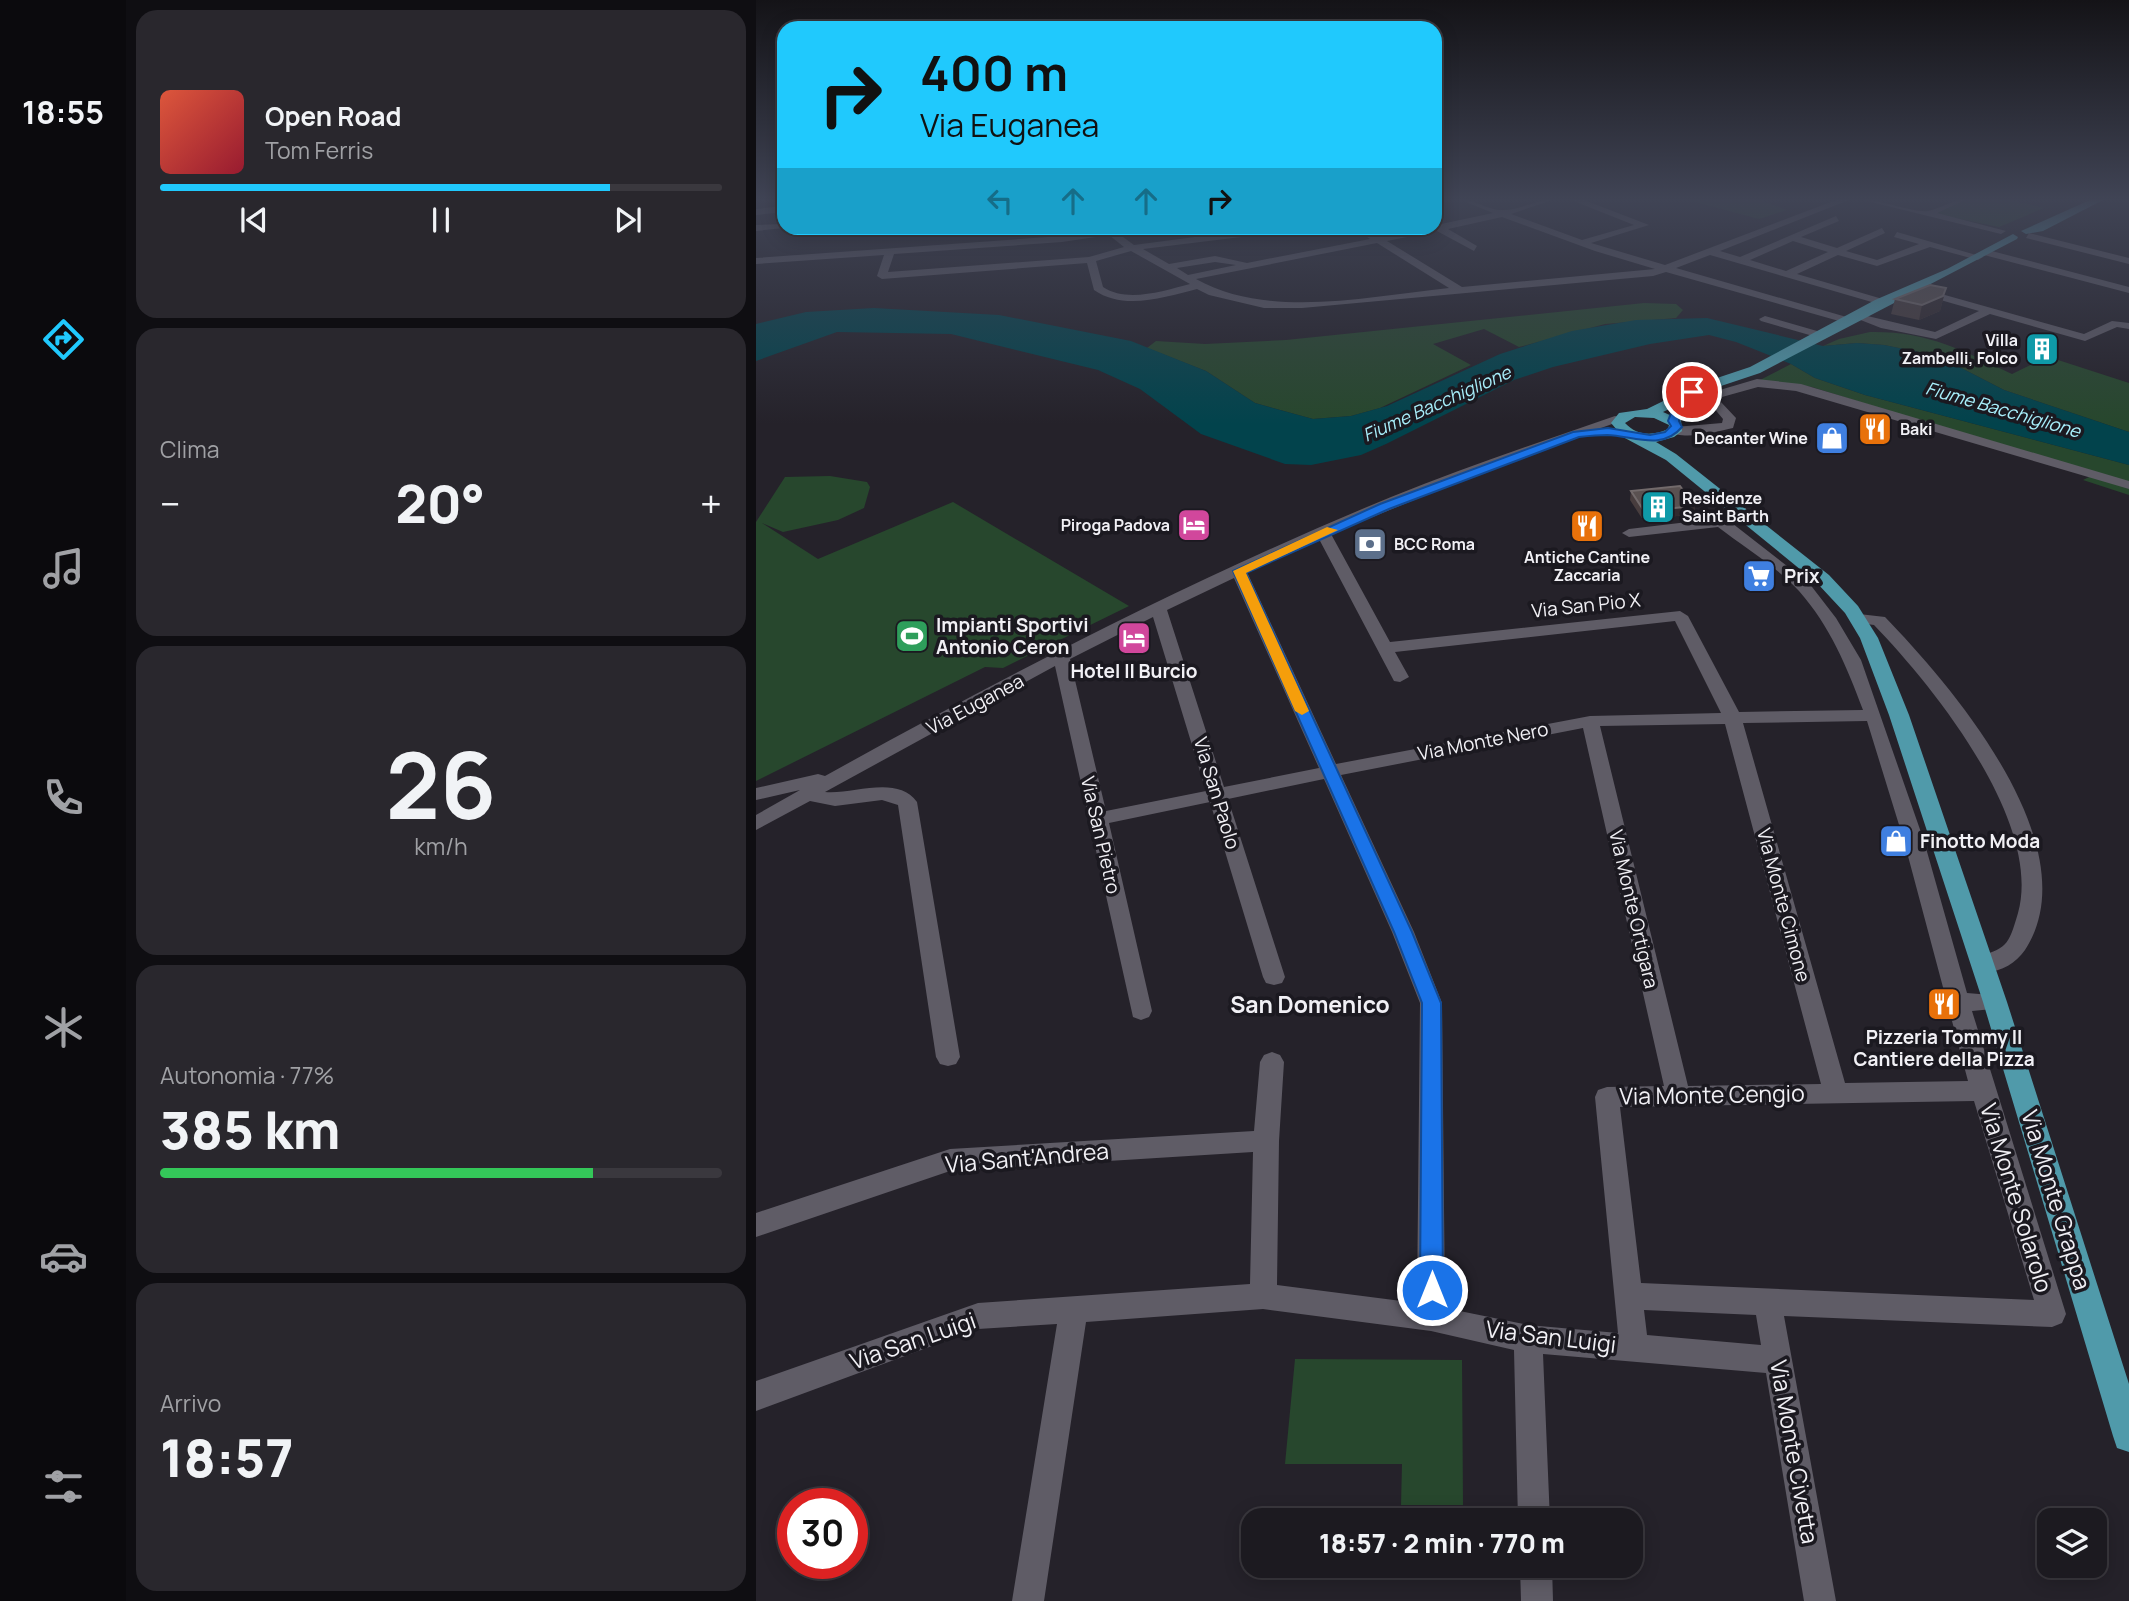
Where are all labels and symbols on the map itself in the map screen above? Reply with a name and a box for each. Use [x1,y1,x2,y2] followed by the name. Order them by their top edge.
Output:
[1901,329,2018,369] place label: Villa Zambelli, Folco
[2023,330,2061,368] building icon: Villa Zambelli, Folco
[1359,359,1516,447] water label: Fiume Bacchiglione
[1662,362,1722,422] pin
[1923,375,2085,443] water label: Fiume Bacchiglione
[1856,410,1894,448] restaurant icon: Baki
[1900,418,1932,440] place label: Baki
[1813,419,1851,457] shop icon: Decanter Wine
[1694,427,1808,449] place label: Decanter Wine
[1682,487,1769,527] place label: Residenze Saint Barth
[1639,488,1677,526] building icon: Residenze Saint Barth
[1175,506,1213,544] hotel icon: Piroga Padova
[1568,507,1606,545] restaurant icon: Antiche Cantine Zaccaria
[1061,514,1170,536] place label: Piroga Padova
[1351,525,1389,563] bank icon: BCC Roma
[1394,533,1475,555] place label: BCC Roma
[1524,546,1650,586] place label: Antiche Cantine Zaccaria
[1740,557,1778,595] supermarket icon: Prix
[1784,563,1820,589] place label: Prix
[1530,586,1642,624] street label: Via San Pio X
[936,612,1089,660] place label: Impianti Sportivi Antonio Ceron
[893,617,931,655] sports icon: Impianti Sportivi Antonio Ceron
[1115,619,1153,657] hotel icon: Hotel Il Burcio
[1070,658,1198,684] place label: Hotel Il Burcio
[922,668,1028,740] street label: Via Euganea
[1415,716,1551,766] street label: Via Monte Nero
[1188,734,1246,852] street label: Via San Paolo
[1075,774,1127,896] street label: Via San Pietro
[1877,822,1915,860] shop icon: Finotto Moda
[1751,825,1817,985] street label: Via Monte Cimone
[1603,827,1665,991] street label: Via Monte Ortigara
[1920,828,2040,854] place label: Finotto Moda
[1925,985,1963,1023] restaurant icon: Pizzeria Tommy Il Cantiere della Pizza
[1230,988,1390,1020] district label: San Domenico
[1853,1024,2035,1072] place label: Pizzeria Tommy Il Cantiere della Pizza
[1619,1076,1805,1112] street label: Via Monte Cengio
[1973,1099,2061,1296] street label: Via Monte Solarolo
[2014,1106,2100,1294] street label: Via Monte Grappa
[944,1134,1110,1180] street label: Via Sant'Andrea
[1395,1253,1469,1327] position arrow
[845,1304,980,1377] street label: Via San Luigi
[1484,1312,1618,1360] street label: Via San Luigi
[1763,1358,1827,1546] street label: Via Monte Civetta
[777,1488,868,1579] speed limit sign: 30

